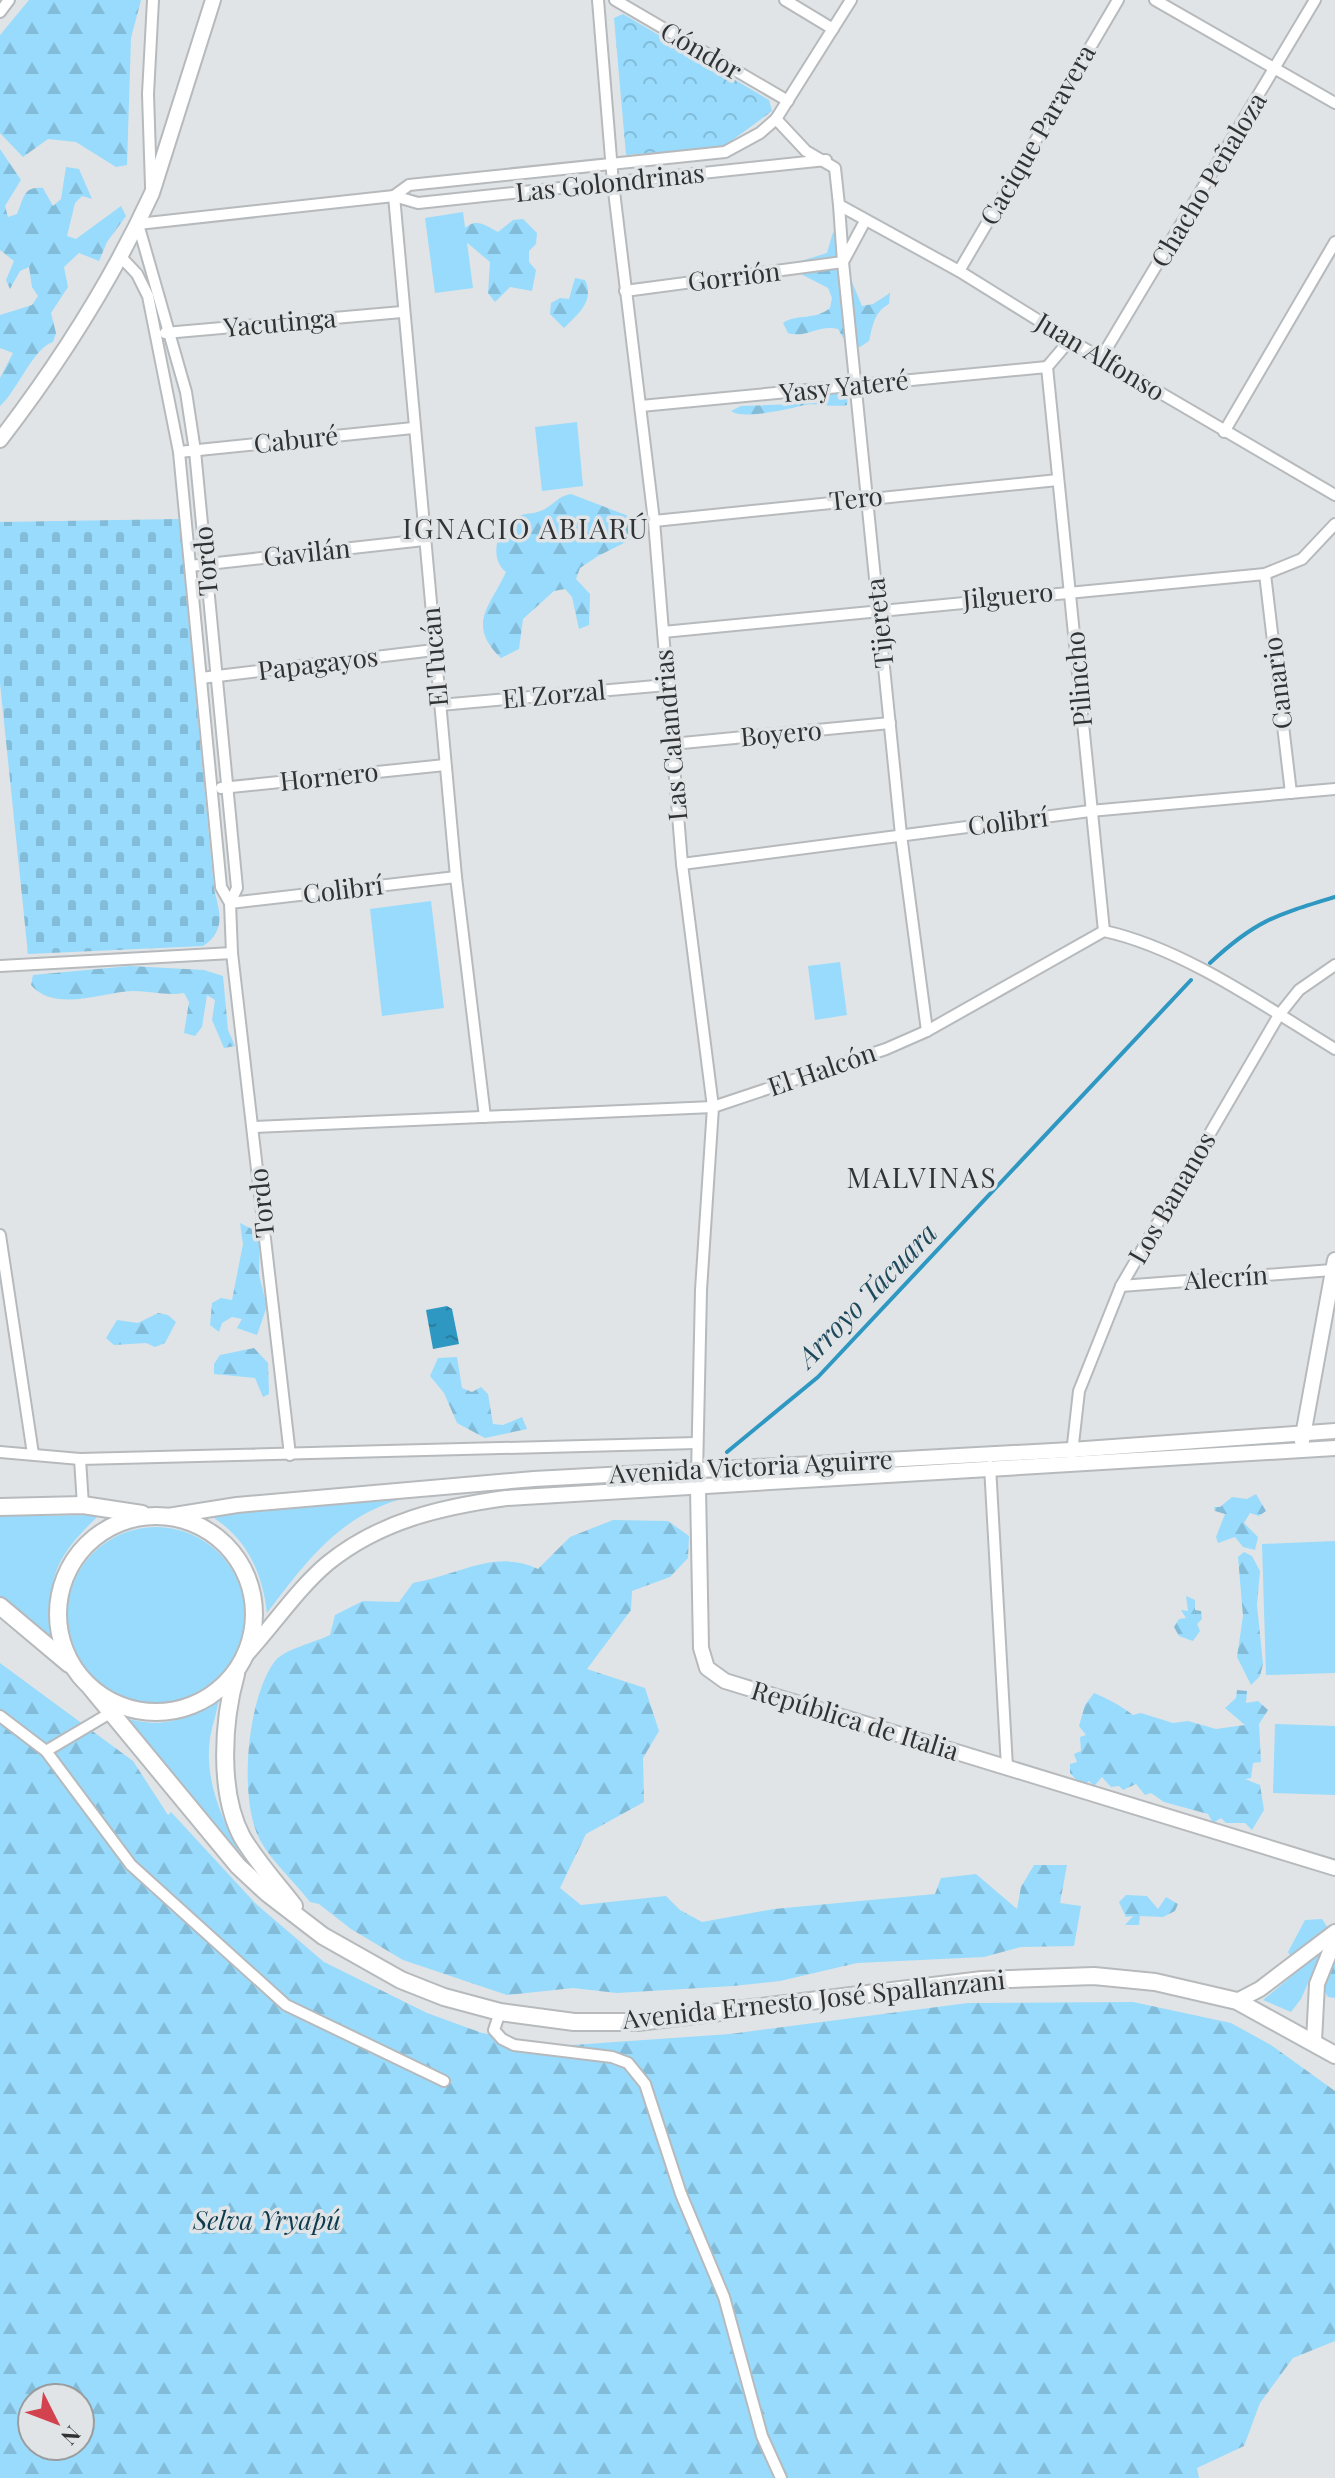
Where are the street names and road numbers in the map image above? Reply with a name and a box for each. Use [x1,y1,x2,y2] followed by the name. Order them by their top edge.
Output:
[655,12,749,87] street label: Cóndor
[971,38,1103,231] street label: Cacique Paravera
[1142,85,1274,273] street label: Chacho Peñaloza
[514,154,706,209] street label: Las Golondrinas
[686,252,783,299] street label: Gorrión
[221,299,338,344] street label: Yacutinga
[1029,303,1172,408] street label: Juan Alfonso
[777,361,910,410] street label: Yasy Yateré
[252,417,340,460] street label: Caburé
[827,477,884,518] street label: Tero
[184,525,225,597] street label: Tordo
[262,529,353,573] street label: Gavilán
[960,573,1055,616] street label: Jilguero
[856,576,901,670] street label: Tijereta
[412,605,455,708] street label: El Tucán
[1056,630,1099,728] street label: Pilincho
[1253,635,1300,731] street label: Canario
[256,638,380,687] street label: Papagayos
[645,648,694,822] street label: Las Calandrias
[501,672,607,715] street label: El Zorzal
[739,712,823,753] street label: Boyero
[278,753,380,798] street label: Hornero
[966,798,1050,843] street label: Colibrí
[301,866,385,911] street label: Colibrí
[763,1034,881,1103] street label: El Halcón
[1119,1125,1223,1269] street label: Los Bananos
[239,1167,282,1240] street label: Tordo
[1182,1256,1270,1297] street label: Alecrín
[607,1441,894,1490] street label: Avenida Victoria Aguirre
[748,1671,963,1768] street label: República de Italia
[620,1961,1007,2036] street label: Avenida Ernesto José Spallanzani

